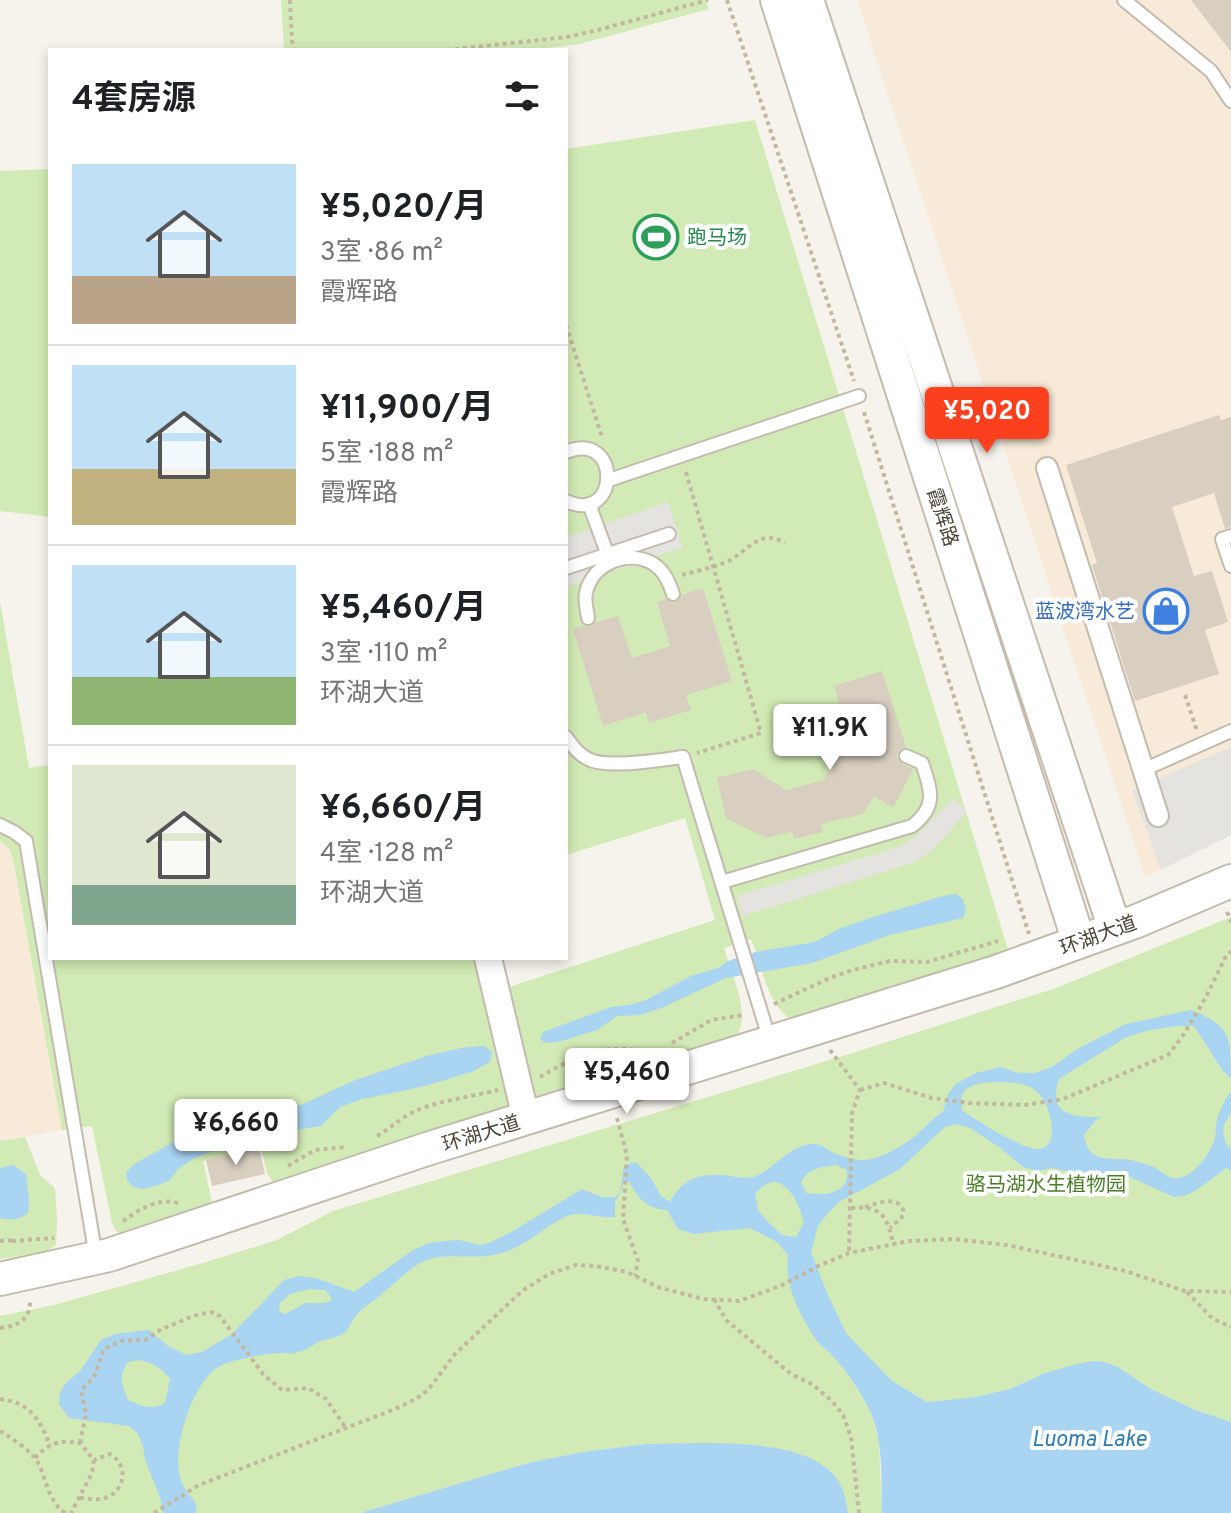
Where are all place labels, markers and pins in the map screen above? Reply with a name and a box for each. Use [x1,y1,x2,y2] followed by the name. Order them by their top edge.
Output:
[632,213,680,261] sports icon: 跑马场
[687,226,747,252] place label: 跑马场
[922,387,1052,455] pin: ¥5,020
[1142,587,1190,635] shop icon: 蓝波湾水艺
[1035,600,1135,626] place label: 蓝波湾水艺
[765,704,895,772] pin: ¥11.9K
[562,1048,692,1116] pin: ¥5,460
[171,1099,301,1167] pin: ¥6,660

